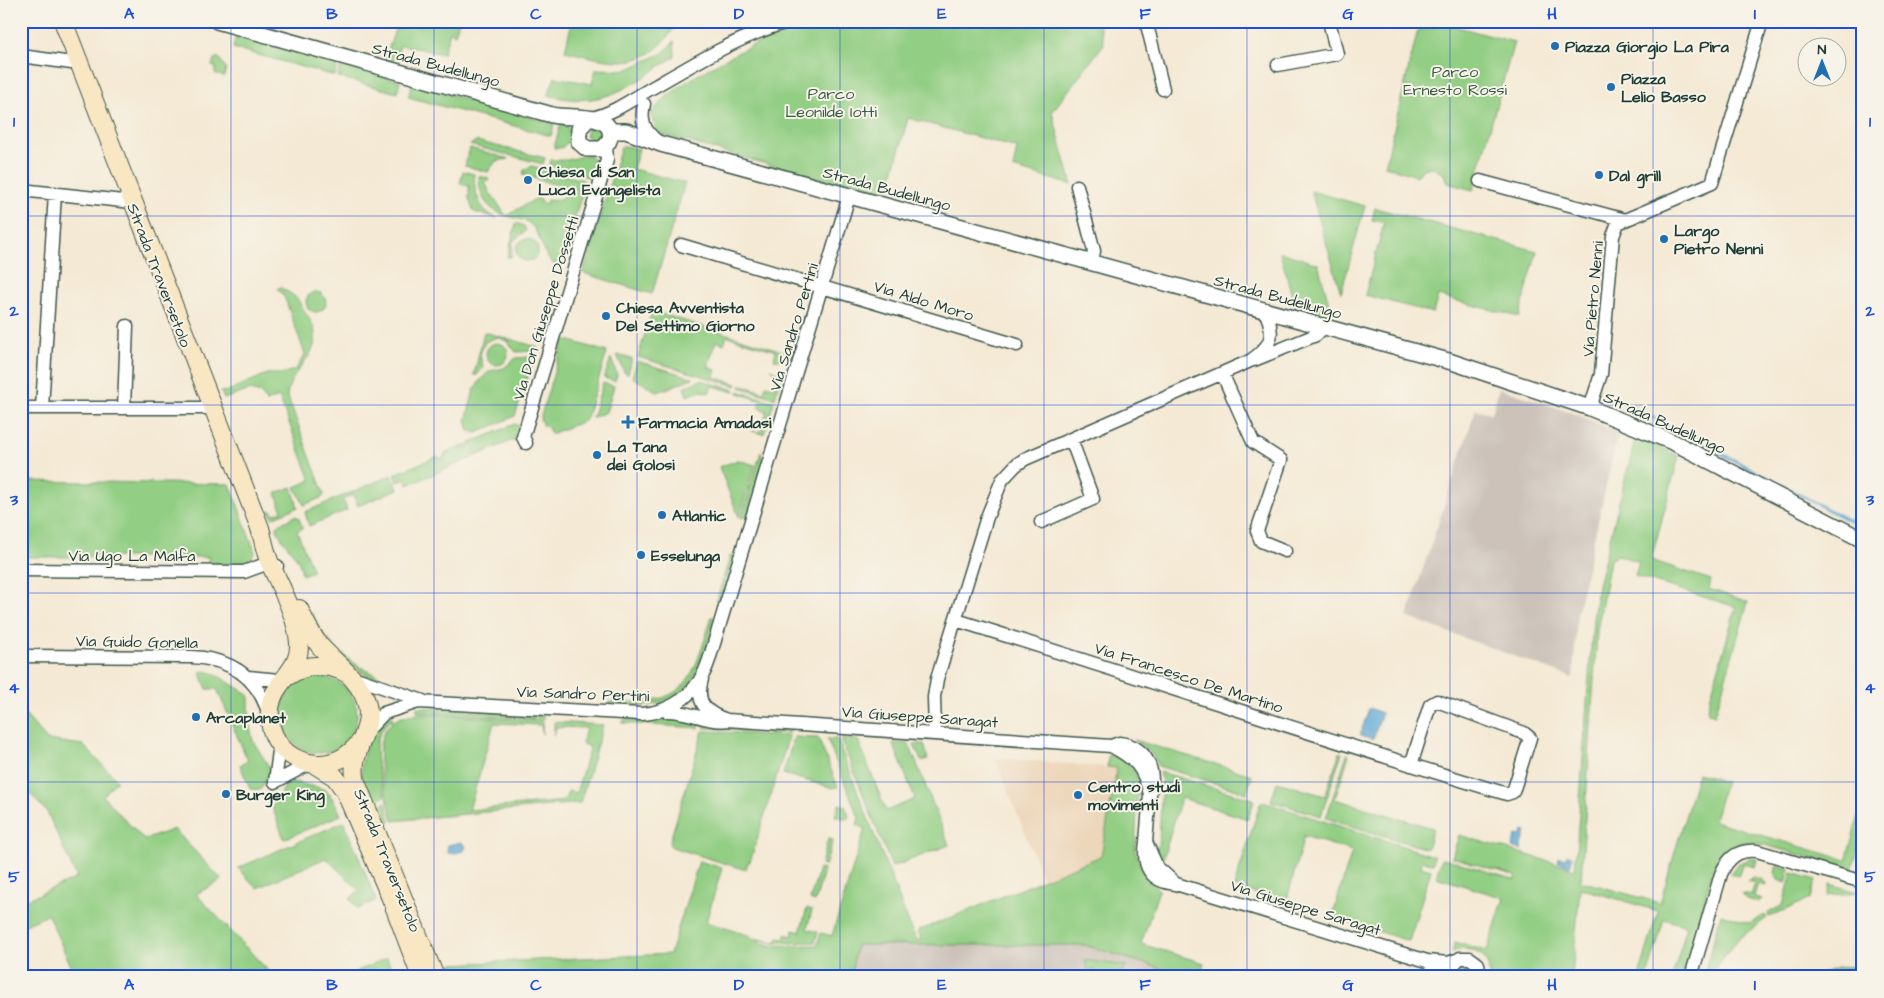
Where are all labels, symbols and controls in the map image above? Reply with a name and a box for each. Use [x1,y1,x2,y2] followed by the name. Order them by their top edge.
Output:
[124,3,135,25] text: A
[326,3,338,25] text: B
[530,3,542,25] text: C
[734,3,745,25] text: D
[937,3,947,25] text: E
[1139,3,1151,25] text: F
[1342,3,1354,25] text: G
[1547,3,1557,25] text: H
[1754,3,1756,25] text: I
[1565,36,1730,60] place label: Piazza Giorgio La Pira
[369,37,502,94] street label: Strada Budellungo
[1796,38,1846,88] north arrow
[1549,40,1561,52] marker: Piazza Giorgio La Pira
[1818,40,1827,60] text: N
[1403,61,1507,101] park label: Parco Ernesto Rossi
[1621,68,1707,108] place label: Piazza Lelio Basso
[1605,81,1617,93] marker: Piazza Lelio Basso
[785,83,877,123] park label: Parco Leonilde Iotti
[13,111,16,133] text: 1
[1869,111,1872,133] text: 1
[538,161,661,203] place label: Chiesa di San Luca Evangelista
[820,161,953,218] street label: Strada Budellungo
[1609,165,1661,189] place label: Dal grill
[1593,169,1605,181] marker: Dal grill
[522,174,534,186] marker: Chiesa di San Luca Evangelista
[121,200,197,351] street label: Strada Traversetolo
[507,213,585,403] street label: Via Don Giuseppe Dossetti
[1674,220,1764,260] place label: Largo Pietro Nenni
[1658,233,1670,245] marker: Largo Pietro Nenni
[1577,240,1609,358] street label: Via Pietro Nenni
[764,260,824,394] street label: Via Sandro Pertini
[1211,269,1344,326] street label: Strada Budellungo
[871,275,976,327] street label: Via Aldo Moro
[616,297,755,337] place label: Chiesa Avventista Del Settimo Giorno
[8,300,19,322] text: 2
[1864,300,1875,322] text: 2
[600,310,612,322] marker: Chiesa Avventista Del Settimo Giorno
[1600,386,1729,461] street label: Strada Budellungo
[638,412,772,434] place label: Farmacia Amadasi
[622,416,634,428] marker: Farmacia Amadasi
[606,436,675,476] place label: La Tana dei Golosi
[591,449,603,461] marker: La Tana dei Golosi
[9,489,19,511] text: 3
[1865,489,1875,511] text: 3
[672,505,727,527] place label: Atlantic
[656,509,668,521] marker: Atlantic
[69,545,195,568] street label: Via Ugo La Malfa
[651,545,721,569] place label: Esselunga
[635,549,647,561] marker: Esselunga
[76,630,198,654] street label: Via Guido Gonella
[1092,637,1286,719] street label: Via Francesco De Martino
[9,677,20,699] text: 4
[1865,677,1876,699] text: 4
[516,681,650,707] street label: Via Sandro Pertini
[841,701,999,734] street label: Via Giuseppe Saragat
[206,707,287,729] place label: Arcaplanet
[190,711,202,723] marker: Arcaplanet
[1088,776,1181,816] place label: Centro studi movimenti
[236,784,326,808] place label: Burger King
[348,785,426,935] street label: Strada Traversetolo
[220,788,232,800] marker: Burger King
[1072,789,1084,801] marker: Centro studi movimenti
[8,866,20,888] text: 5
[1864,866,1876,888] text: 5
[1227,875,1384,942] street label: Via Giuseppe Saragat
[124,974,135,996] text: A
[326,974,338,996] text: B
[530,974,542,996] text: C
[734,974,745,996] text: D
[937,974,947,996] text: E
[1139,974,1151,996] text: F
[1342,974,1354,996] text: G
[1547,974,1557,996] text: H
[1754,974,1756,996] text: I

